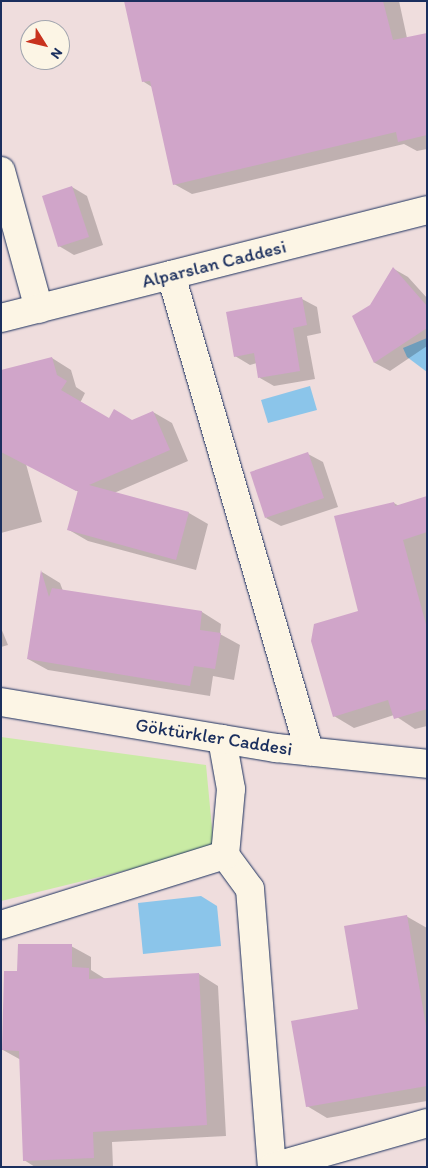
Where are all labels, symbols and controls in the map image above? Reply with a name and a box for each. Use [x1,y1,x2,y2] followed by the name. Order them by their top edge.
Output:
[20,20,70,70] north arrow
[47,45,66,62] text: N
[140,235,288,293] street label: Alparslan Caddesi
[134,713,294,761] street label: Göktürkler Caddesi

